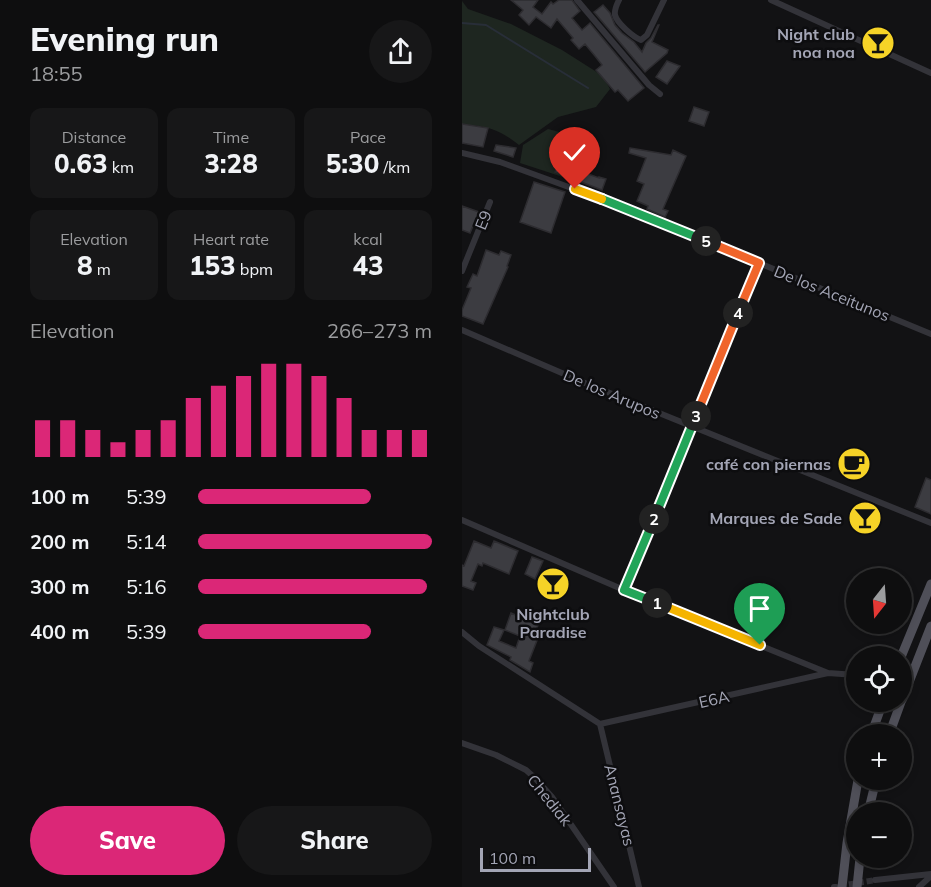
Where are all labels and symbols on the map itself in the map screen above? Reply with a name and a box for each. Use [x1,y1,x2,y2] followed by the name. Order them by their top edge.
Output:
[777,24,855,62] place label: Night club noa noa
[860,25,896,61] bar icon: Night club noa noa
[549,127,600,189] pin
[470,207,496,233] street label: E9
[691,226,721,256] pin: 5
[771,261,893,325] street label: De los Aceitunos
[723,298,753,328] pin: 4
[561,365,664,423] street label: De los Arupos
[681,401,711,431] pin: 3
[836,446,872,482] cafe icon: café con piernas
[706,454,831,474] place label: café con piernas
[847,500,883,536] bar icon: Marques de Sade
[639,504,669,534] pin: 2
[709,508,842,528] place label: Marques de Sade
[535,566,571,602] bar icon: Nightclub Paradise
[846,568,912,634] north arrow
[734,583,785,645] pin
[642,588,672,618] pin: 1
[516,604,590,642] place label: Nightclub Paradise
[697,686,731,712] street label: E6A
[600,762,640,848] street label: Anansayas
[523,770,577,830] street label: Chediak
[480,845,591,872] scale bar

